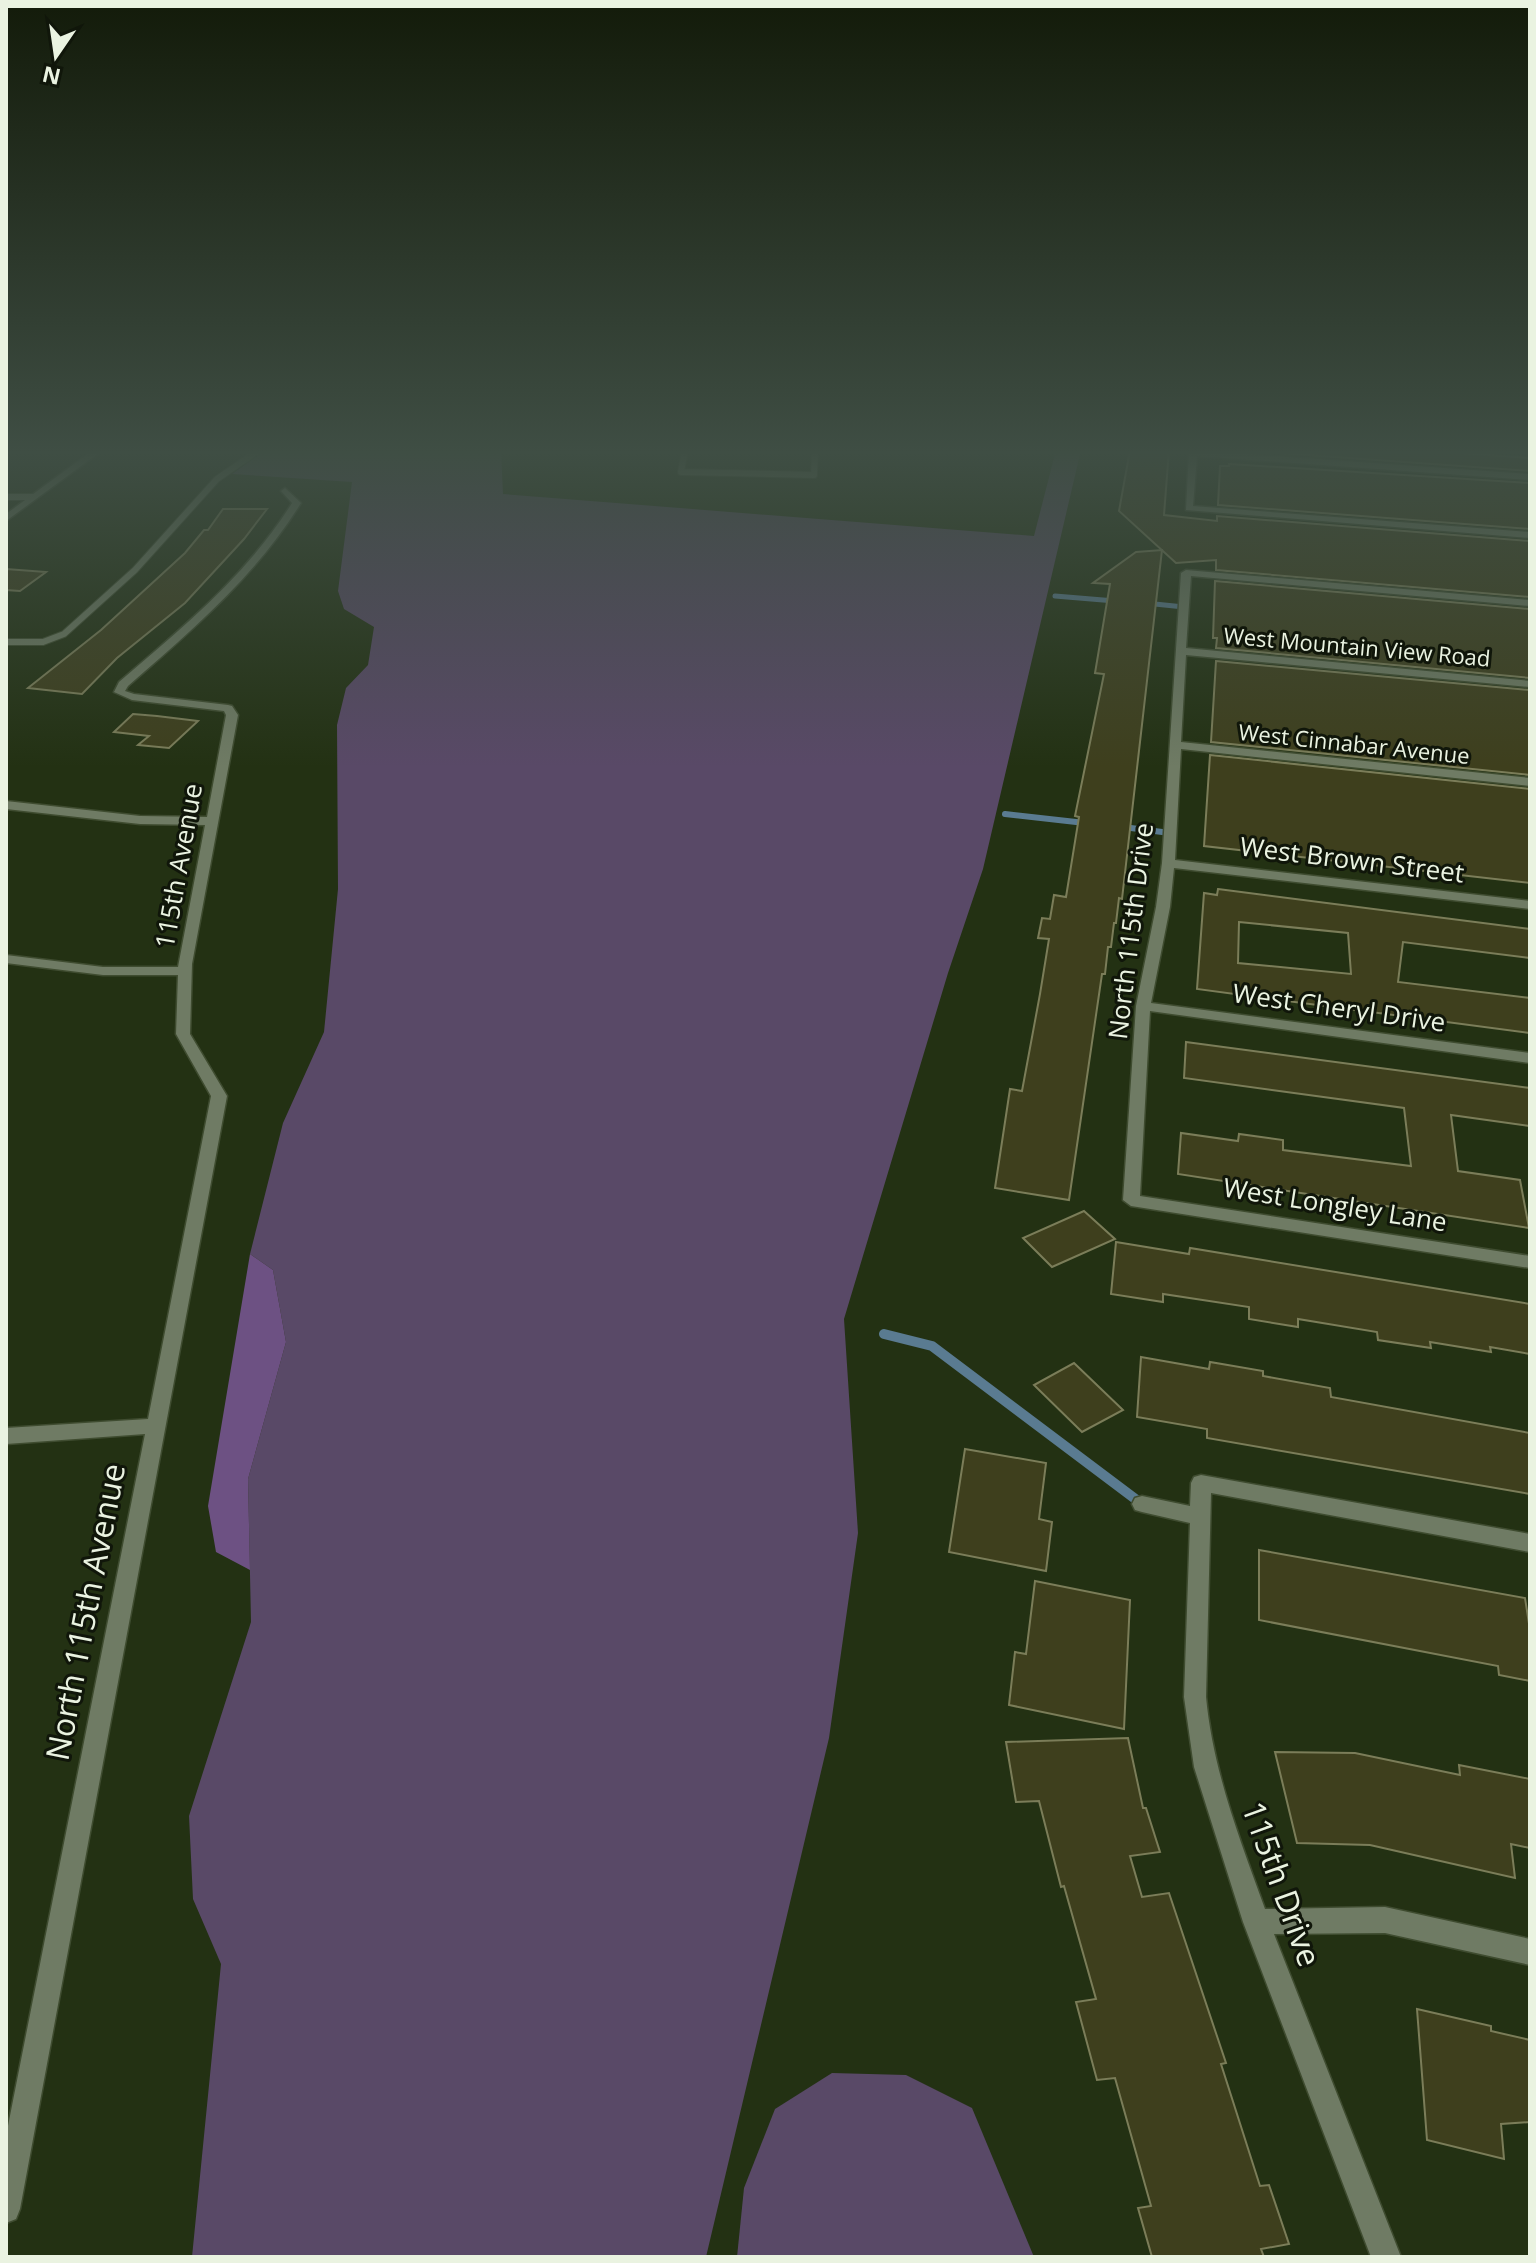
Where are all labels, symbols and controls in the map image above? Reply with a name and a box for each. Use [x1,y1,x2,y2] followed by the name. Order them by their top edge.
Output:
[16,16,96,96] north arrow
[39,60,63,93] text: N
[1222,619,1492,673] street label: West Mountain View Road
[1237,716,1471,770] street label: West Cinnabar Avenue
[146,780,210,951] street label: 115th Avenue
[1099,820,1161,1041] street label: North 115th Drive
[1238,827,1466,891] street label: West Brown Street
[1230,974,1448,1040] street label: West Cheryl Drive
[1221,1169,1449,1239] street label: West Longley Lane
[35,1460,134,1764] street label: North 115th Avenue
[1233,1795,1332,1972] street label: 115th Drive

